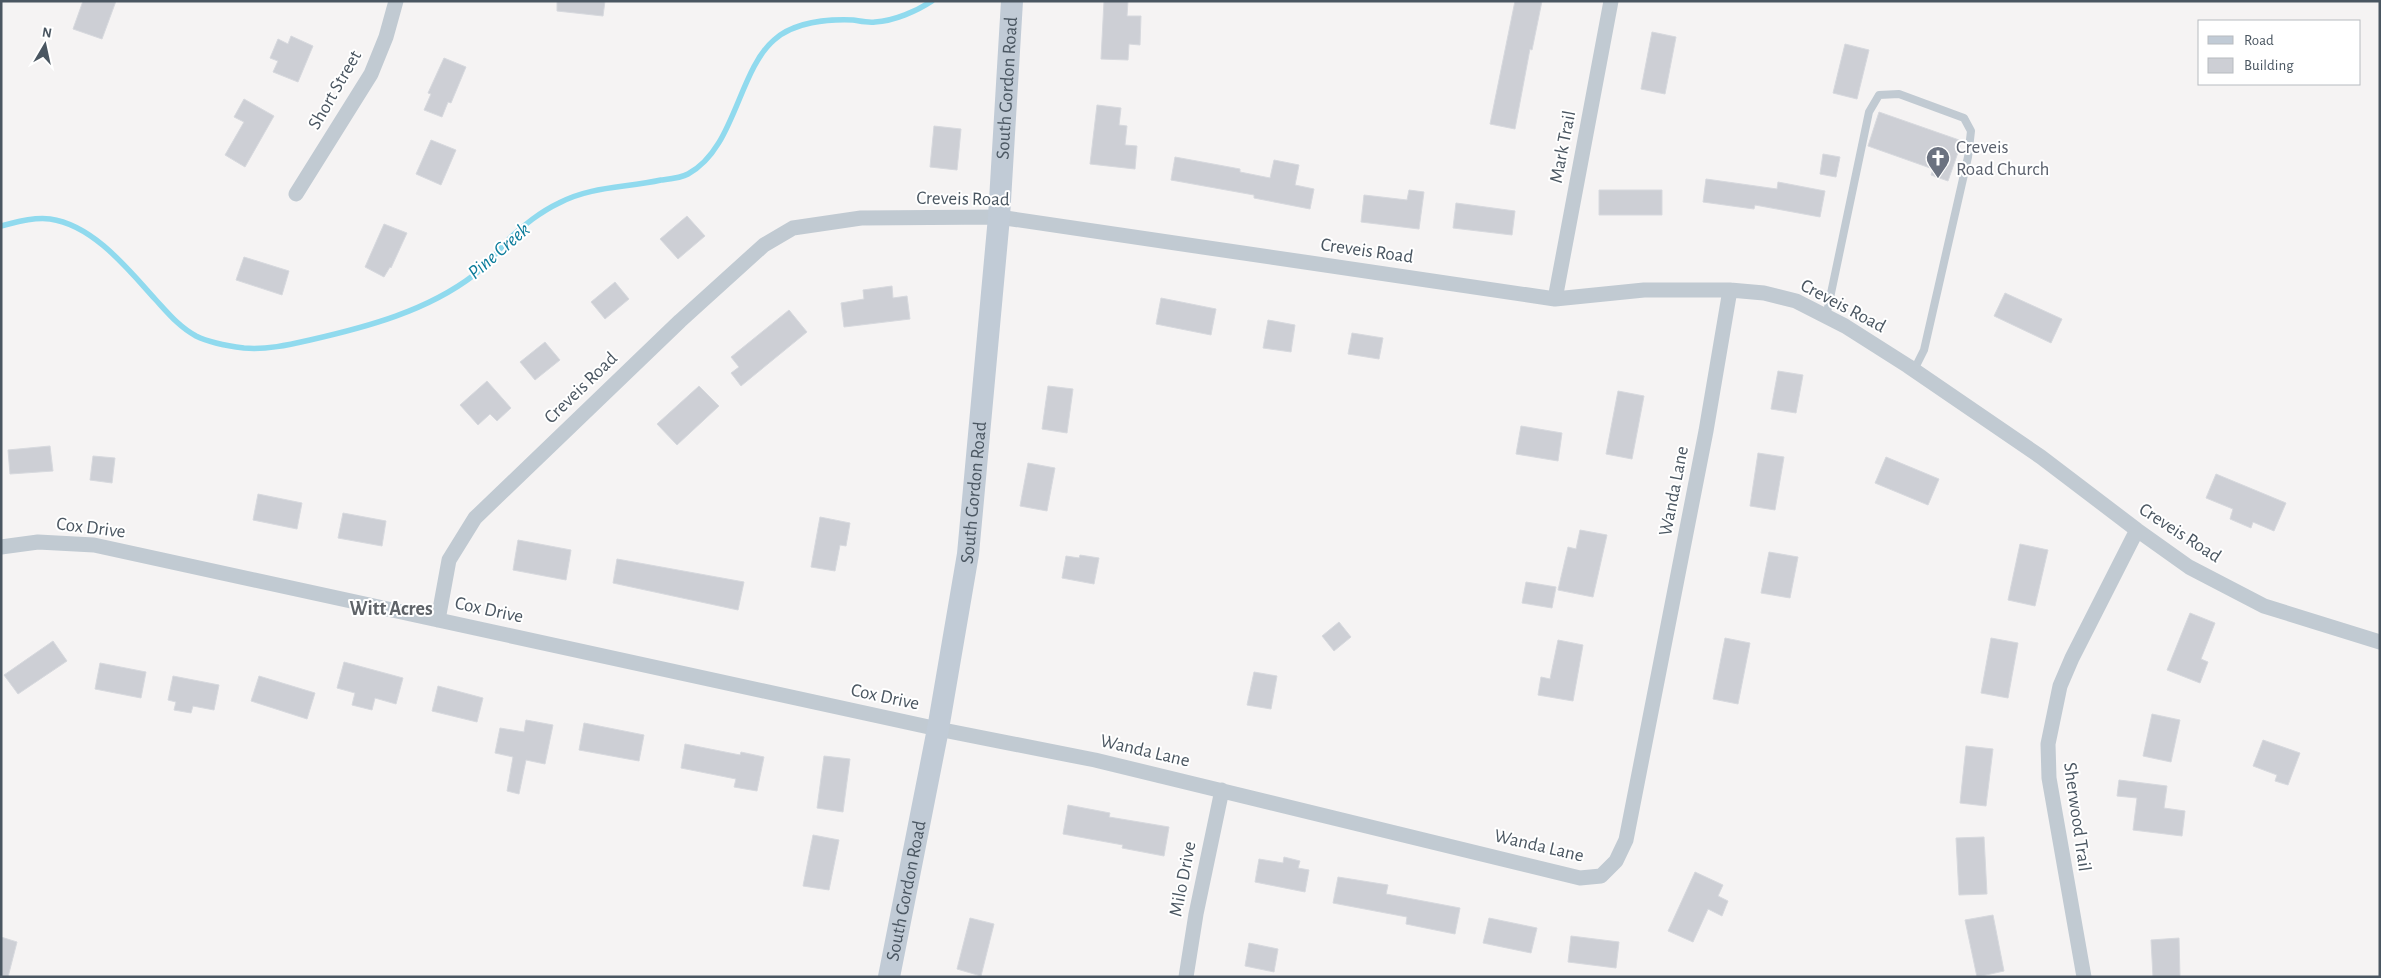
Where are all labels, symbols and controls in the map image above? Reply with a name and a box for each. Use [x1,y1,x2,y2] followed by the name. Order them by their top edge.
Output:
[993,16,1021,160] street label: South Gordon Road
[20,20,70,70] north arrow
[2198,20,2361,85] legend
[41,25,53,41] text: N
[2244,33,2274,48] text: Road
[305,47,365,133] street label: Short Street
[2244,58,2294,73] text: Building
[1547,109,1579,185] street label: Mark Trail
[1956,138,2050,179] place label: Creveis Road Church
[1925,145,1951,179] church icon: Creveis Road Church
[916,189,1010,209] street label: Creveis Road
[464,219,534,283] water label: Pine Creek
[1319,235,1415,267] street label: Creveis Road
[1797,276,1889,336] street label: Creveis Road
[541,349,621,427] street label: Creveis Road
[957,420,990,565] street label: South Gordon Road
[1656,444,1692,538] street label: Wanda Lane
[2136,500,2224,567] street label: Creveis Road
[55,514,127,542] street label: Cox Drive
[453,593,525,627] street label: Cox Drive
[349,599,433,619] district label: Witt Acres
[849,680,921,714] street label: Cox Drive
[1098,731,1192,771] street label: Wanda Lane
[2060,761,2094,873] street label: Sherwood Trail
[883,819,929,963] street label: South Gordon Road
[1492,826,1586,866] street label: Wanda Lane
[1166,840,1200,918] street label: Milo Drive

